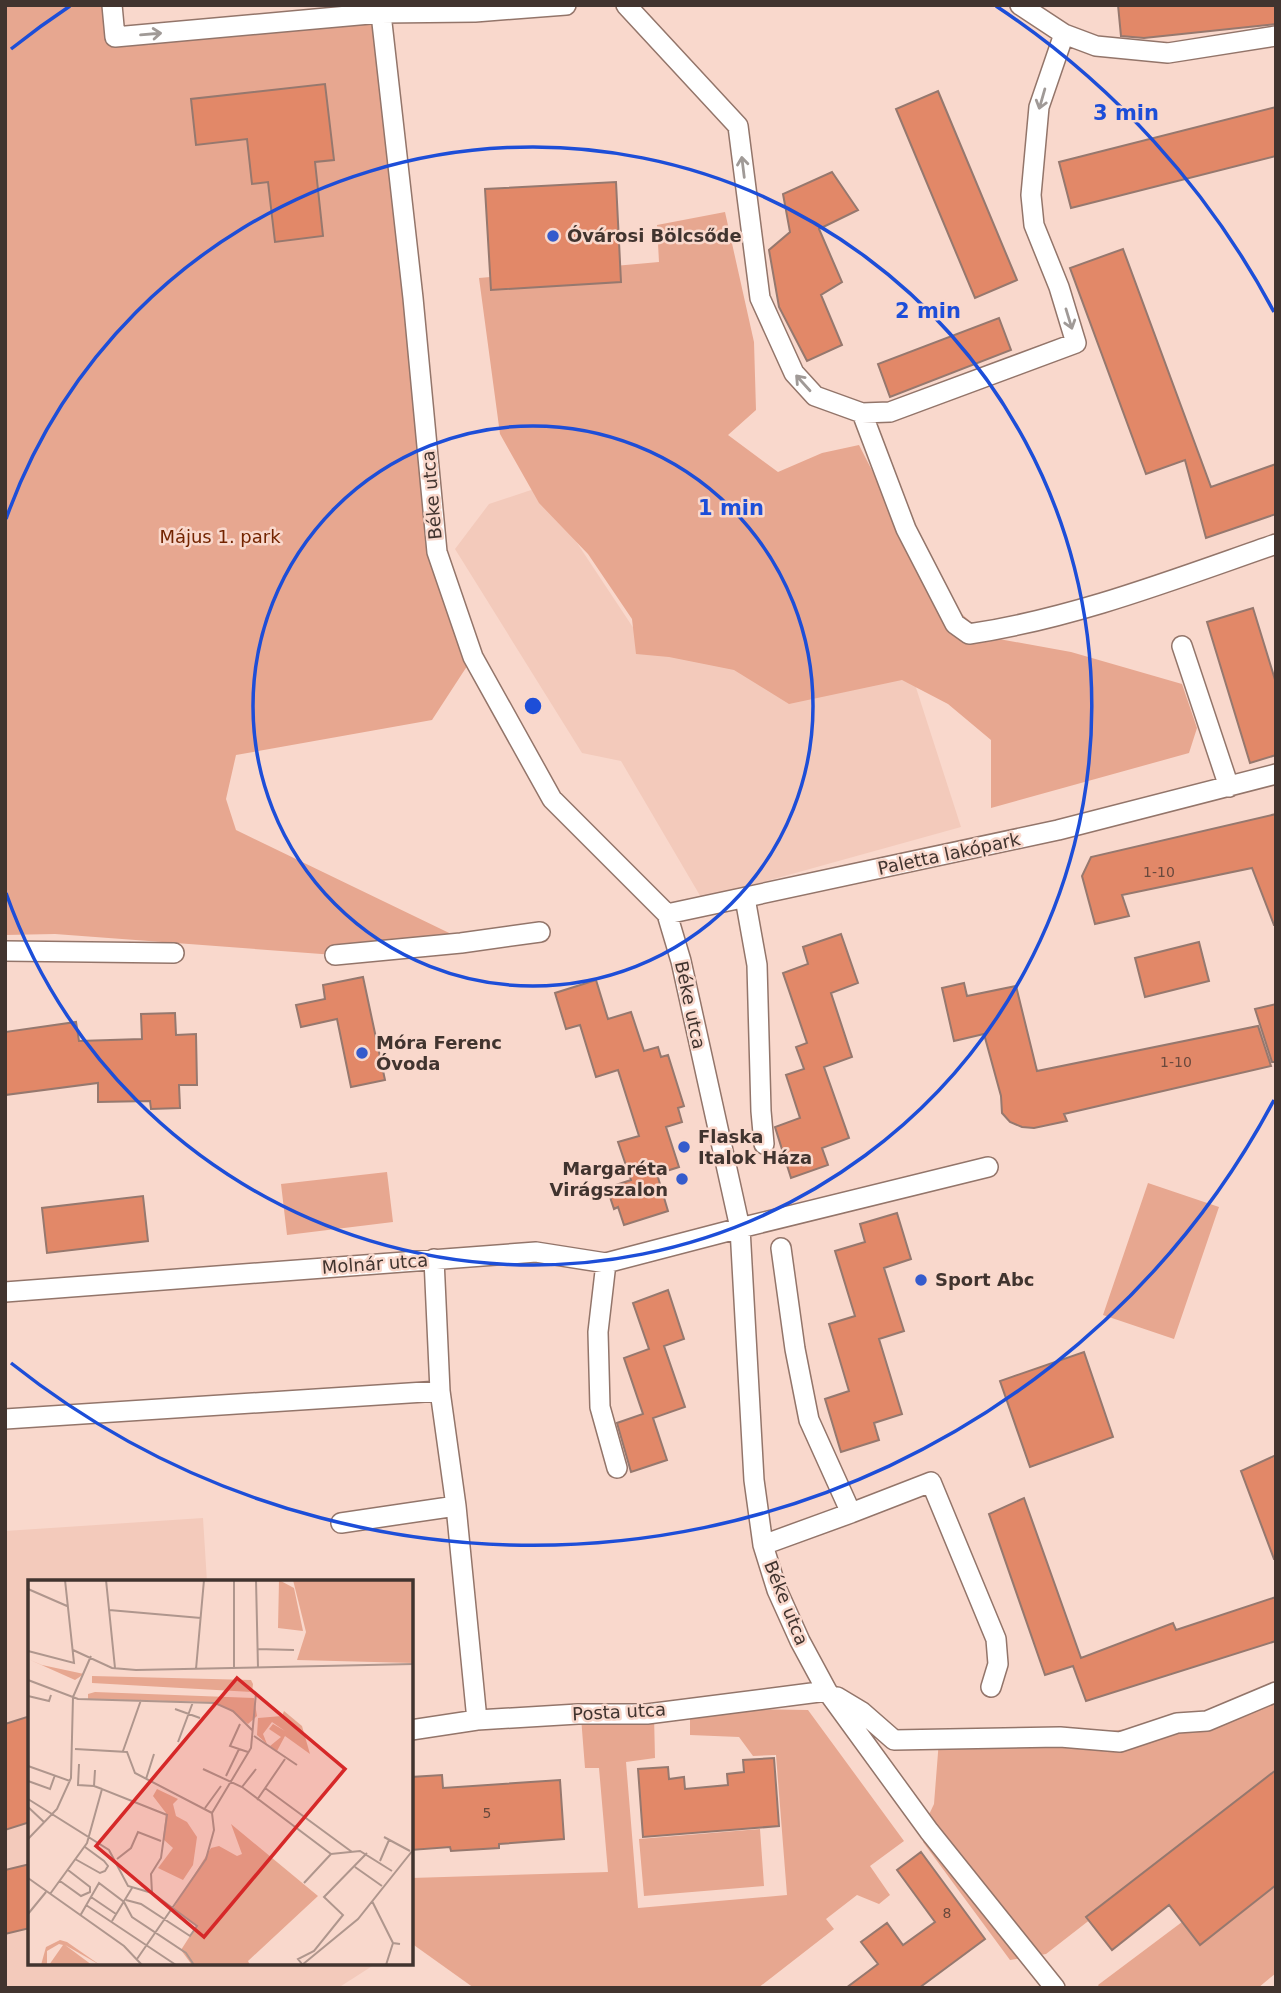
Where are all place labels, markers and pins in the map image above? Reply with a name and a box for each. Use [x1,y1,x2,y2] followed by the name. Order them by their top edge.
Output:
[567,225,742,246] place label: Óvárosi Bölcsőde
[545,228,561,244] marker: Óvárosi Bölcsőde
[521,694,545,718] centre of rings
[376,1032,502,1074] place label: Móra Ferenc Óvoda
[354,1045,370,1061] marker: Móra Ferenc Óvoda
[698,1126,812,1168] place label: Flaska Italok Háza
[676,1139,692,1155] marker: Flaska Italok Háza
[550,1158,668,1200] place label: Margaréta Virágszalon
[674,1171,690,1187] marker: Margaréta Virágszalon
[935,1269,1034,1290] place label: Sport Abc
[913,1272,929,1288] marker: Sport Abc

